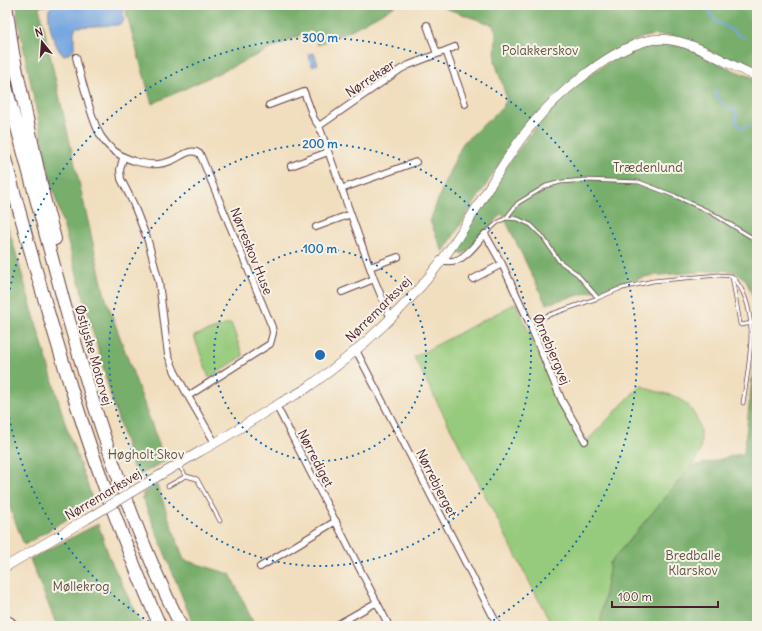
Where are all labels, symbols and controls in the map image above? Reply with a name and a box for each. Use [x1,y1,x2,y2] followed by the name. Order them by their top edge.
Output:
[22,22,62,62] north arrow
[33,25,45,40] text: N
[302,30,338,45] text: 300 m
[502,42,579,59] park label: Polakkerskov
[342,55,399,101] street label: Nørrekær
[302,136,338,151] text: 200 m
[613,159,683,176] park label: Trædenlund
[226,205,277,297] street label: Nørreskov Huse
[303,241,337,256] text: 100 m
[342,273,415,346] street label: Nørremarksvej
[71,303,116,407] street label: Østjyske Motorvej
[529,311,574,387] street label: Ørnebjergvej
[313,348,327,362] centre of rings
[294,426,338,491] street label: Nørrediget
[108,446,185,463] park label: Høgholt Skov
[412,446,461,521] street label: Nørrebjerget
[62,465,145,524] street label: Nørremarksvej
[665,547,721,579] park label: Bredballe Klarskov
[53,578,109,595] park label: Møllekrog
[612,583,718,609] scale bar
[618,589,652,604] text: 100 m

